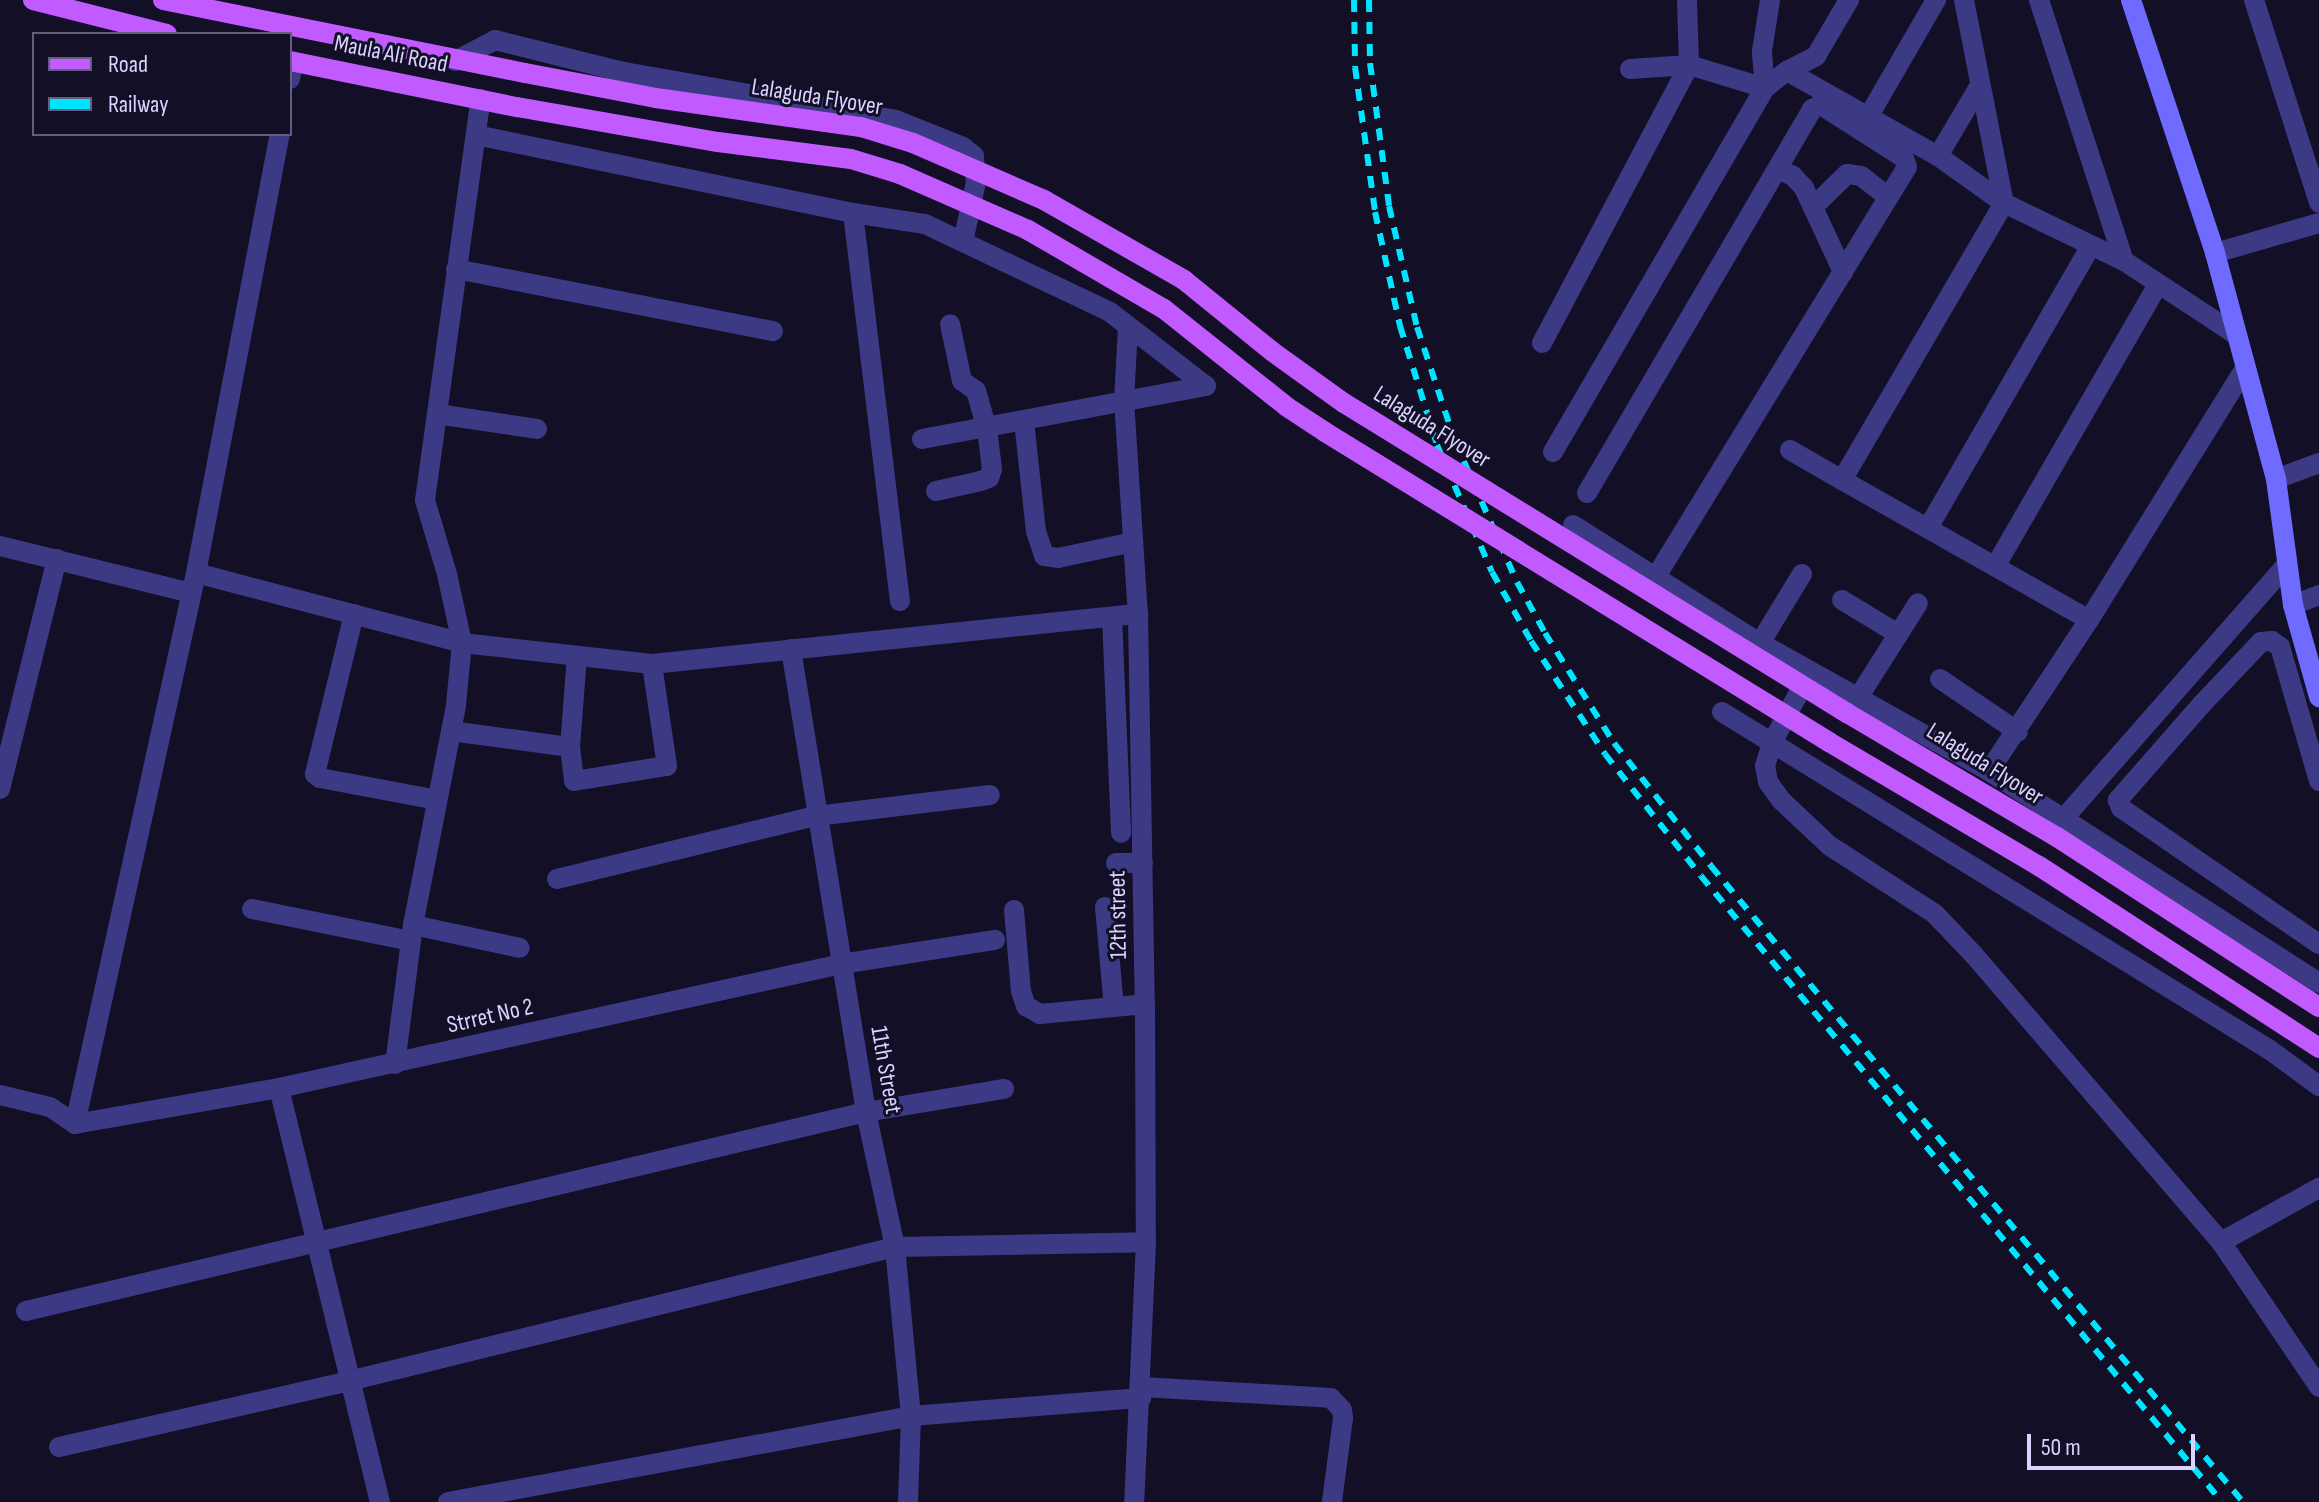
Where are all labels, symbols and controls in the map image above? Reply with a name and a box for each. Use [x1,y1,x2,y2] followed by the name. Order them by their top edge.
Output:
[332,29,450,79] street label: Maula Ali Road
[32,32,292,136] legend
[108,50,148,79] text: Road
[749,72,885,122] street label: Lalaguda Flyover
[108,90,168,119] text: Railway
[1368,380,1496,474] street label: Lalaguda Flyover
[1921,717,2049,811] street label: Lalaguda Flyover
[1103,870,1133,960] street label: 12th street
[444,992,536,1040] street label: Strret No 2
[864,1024,908,1116] street label: 11th Street
[2031,1418,2199,1468] scale bar
[2041,1433,2081,1462] text: 50 m

